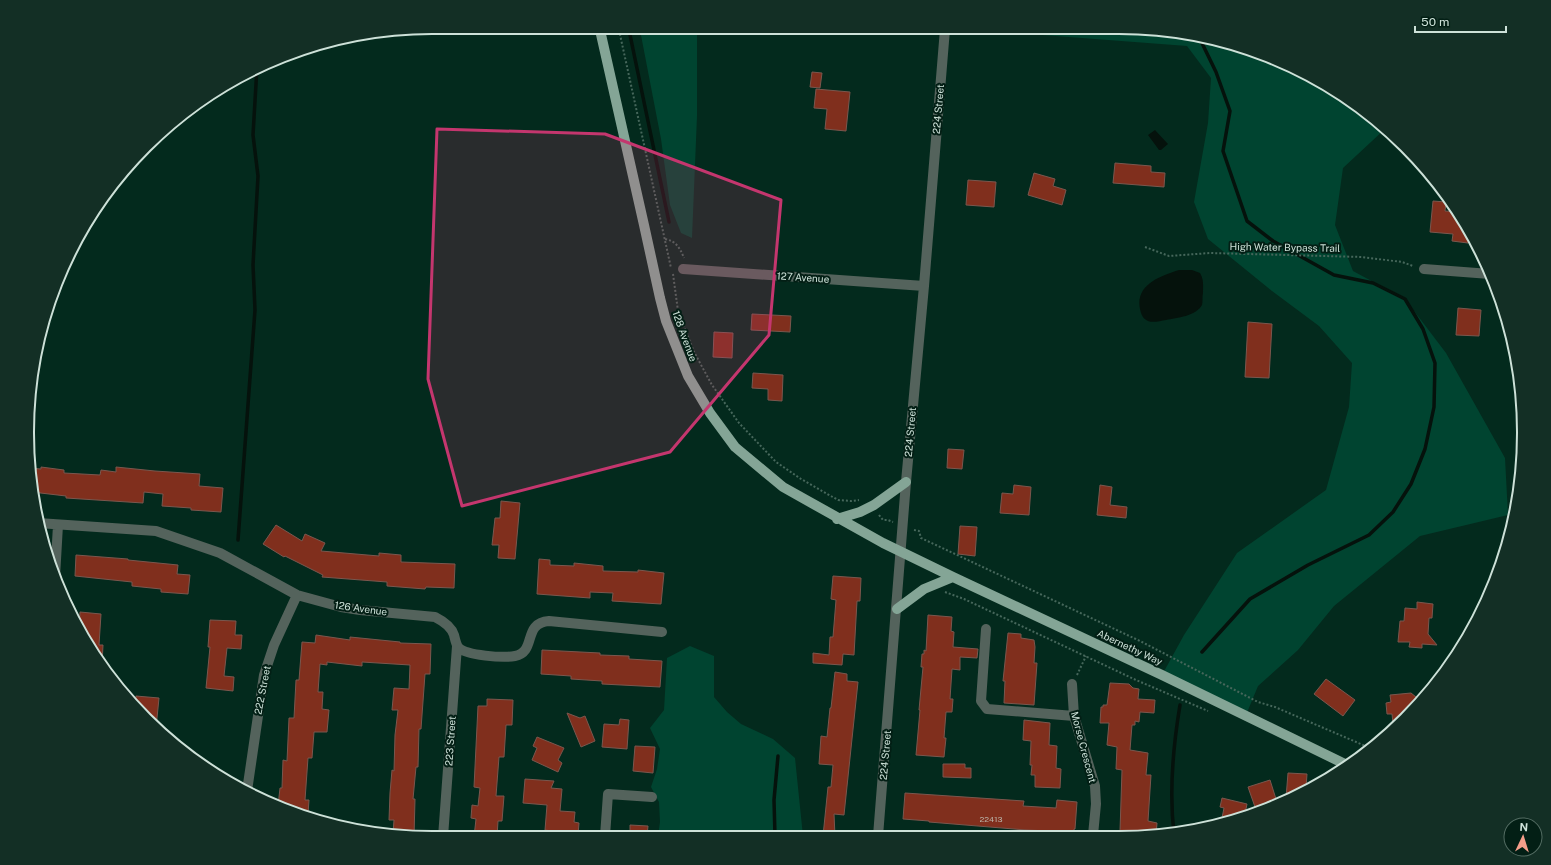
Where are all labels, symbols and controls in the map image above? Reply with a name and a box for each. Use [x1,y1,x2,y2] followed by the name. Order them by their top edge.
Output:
[1415,8,1506,34] scale bar
[1421,15,1449,29] text: 50 m
[930,84,946,134] street label: 224 Street
[1229,240,1341,254] street label: High Water Bypass Trail
[776,269,830,285] street label: 127 Avenue
[670,309,700,363] street label: 128 Avenue
[902,407,918,457] street label: 224 Street
[334,598,388,618] street label: 126 Avenue
[1095,627,1165,668] street label: Abernethy Way
[251,664,273,715] street label: 222 Street
[1069,710,1099,784] street label: Morse Crescent
[442,716,458,766] street label: 223 Street
[877,730,893,780] street label: 224 Street
[980,814,1002,824] house number: 22413
[1503,817,1543,857] north arrow
[1519,821,1528,833] text: N

